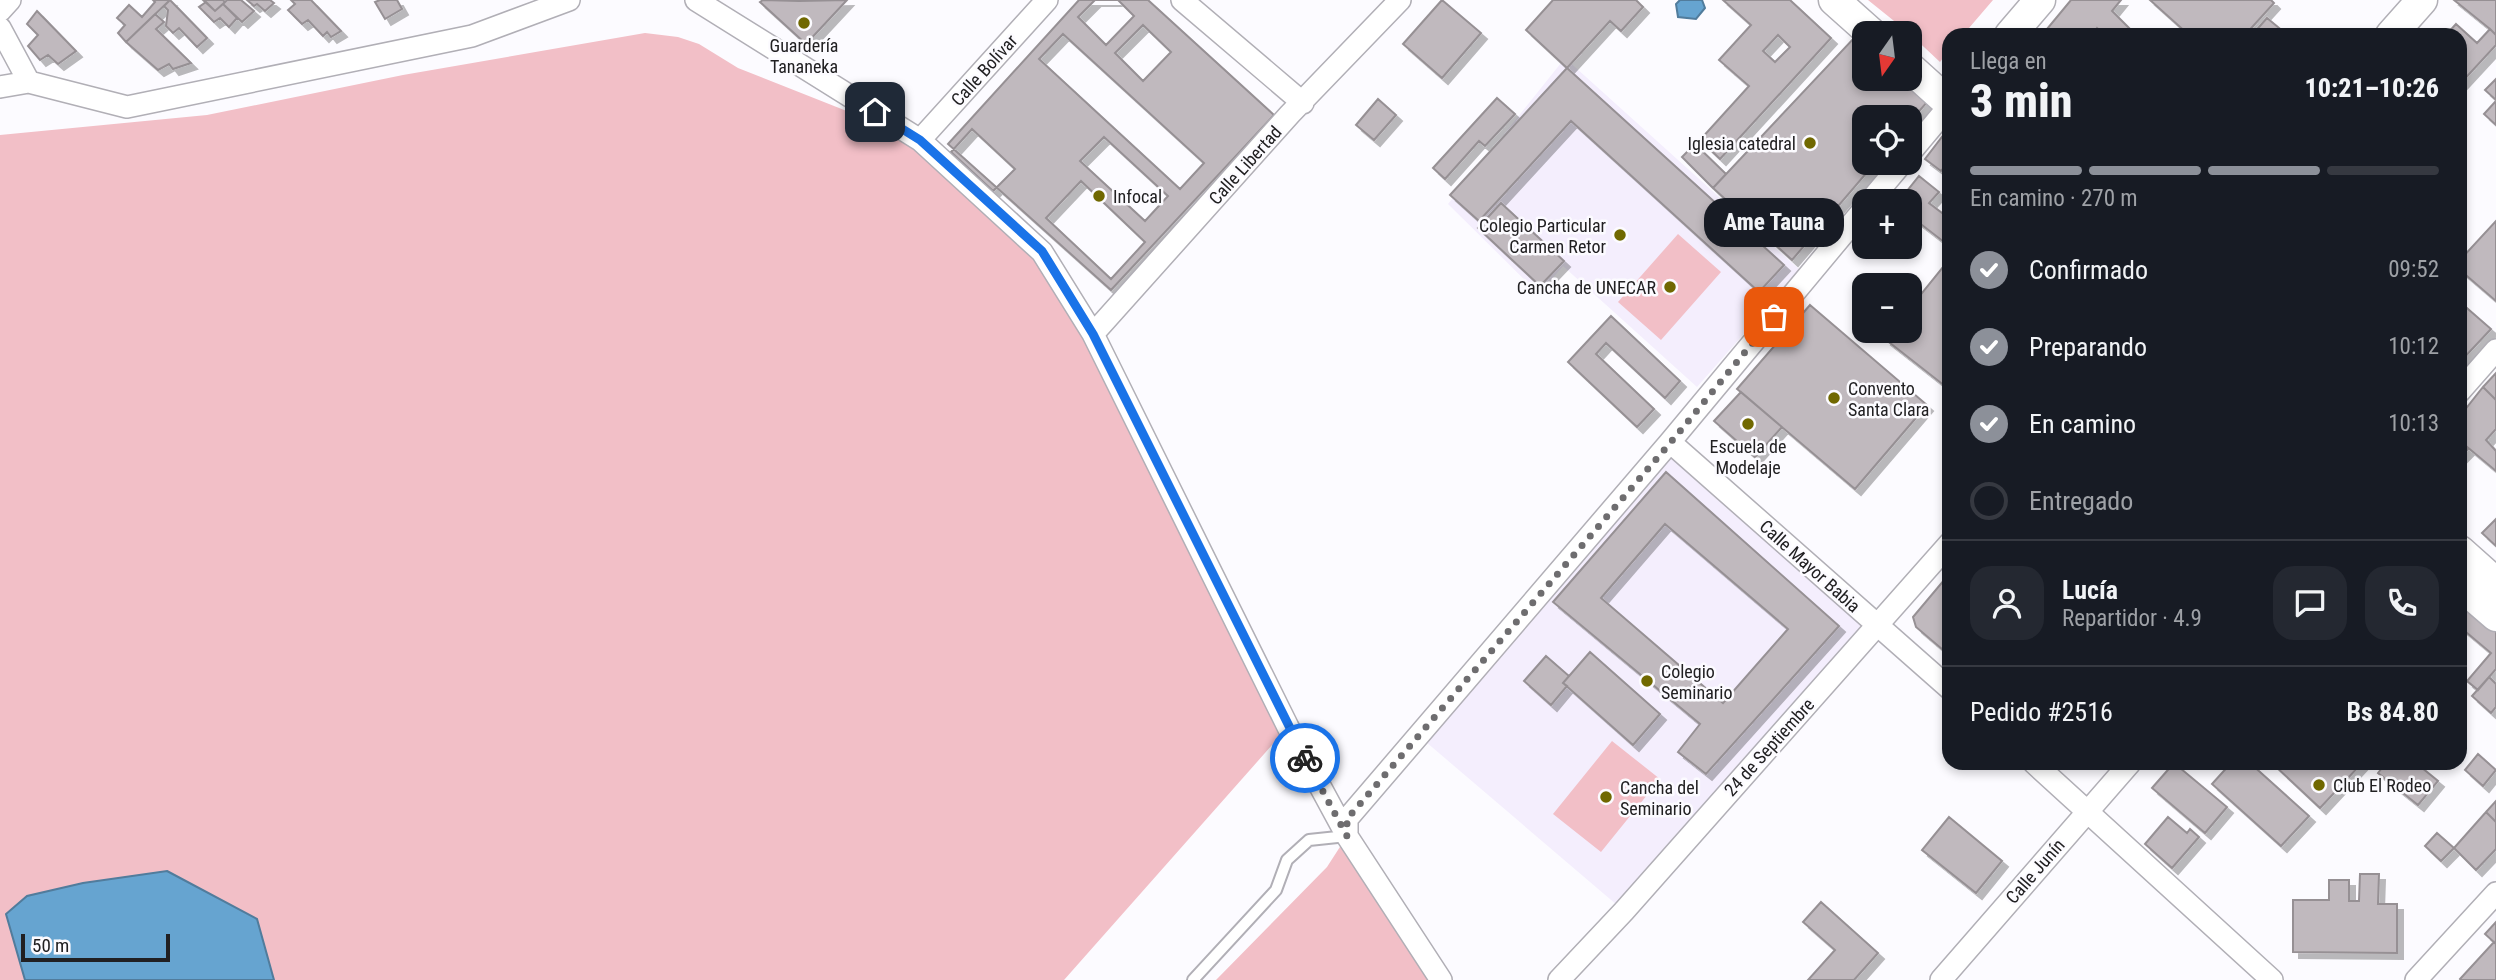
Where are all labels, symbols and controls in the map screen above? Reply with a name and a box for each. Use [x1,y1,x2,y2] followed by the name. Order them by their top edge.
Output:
[796,15,812,31] marker: Guardería Tananeka
[1852,21,1922,91] north arrow
[1852,21,1922,343] map controls
[947,30,1022,110] street label: Calle Bolívar
[770,35,839,77] place label: Guardería Tananeka
[1970,48,2047,75] text: Llega en
[2305,73,2439,103] text: 10:21–10:26
[1970,74,2073,128] text: 3 min
[845,82,905,142] pin
[856,93,894,131] icon: home
[1852,105,1922,175] button: locate
[1204,121,1286,209] street label: Calle Libertad
[1687,133,1796,154] place label: Iglesia catedral
[1802,135,1818,151] marker: Iglesia catedral
[1970,185,2138,212] text: En camino · 270 m
[1113,186,1162,207] place label: Infocal
[1091,188,1107,204] marker: Infocal
[1852,189,1922,259] button: +
[1704,198,1844,247] callout: Ame Tauna
[1723,209,1825,236] text: Ame Tauna
[1479,215,1607,257] place label: Colegio Particular Carmen Retor
[1612,227,1628,243] marker: Colegio Particular Carmen Retor
[1970,251,2008,289] icon: check
[2029,255,2148,285] text: Confirmado
[2388,256,2439,283] text: 09:52
[1852,273,1922,343] button: −
[1517,277,1656,298] place label: Cancha de UNECAR
[1662,279,1678,295] marker: Cancha de UNECAR
[1744,287,1804,347] pin
[1755,298,1793,336] icon: bag
[1970,328,2008,366] icon: check
[2029,332,2147,362] text: Preparando
[2388,333,2439,360] text: 10:12
[1848,378,1929,420] place label: Convento Santa Clara
[1826,390,1842,406] marker: Convento Santa Clara
[1970,405,2008,443] icon: check
[2029,409,2136,439] text: En camino
[2388,410,2439,437] text: 10:13
[1740,416,1756,432] marker: Escuela de Modelaje
[1710,436,1786,478] place label: Escuela de Modelaje
[2029,486,2133,516] text: Entregado
[1755,515,1865,617] street label: Calle Mayor Babia
[1970,566,2044,640] button: person
[2273,566,2347,640] button: chat
[2365,566,2439,640] button: phone
[2062,575,2118,605] text: Lucía
[2062,605,2202,632] text: Repartidor · 4.9
[1661,661,1732,703] place label: Colegio Seminario
[1639,673,1655,689] marker: Colegio Seminario
[1720,694,1818,800] street label: 24 de Septiembre
[1970,697,2113,727] text: Pedido #2516
[2347,697,2439,727] text: Bs 84.80
[1270,723,1340,793] courier
[1286,739,1324,777] icon: bike
[2333,775,2431,796] place label: Club El Rodeo
[1620,777,1699,819] place label: Cancha del Seminario
[2311,777,2327,793] marker: Club El Rodeo
[1598,789,1614,805] marker: Cancha del Seminario
[2001,834,2069,908] street label: Calle Junín
[21,931,170,963] scale bar
[32,934,69,957] text: 50 m

